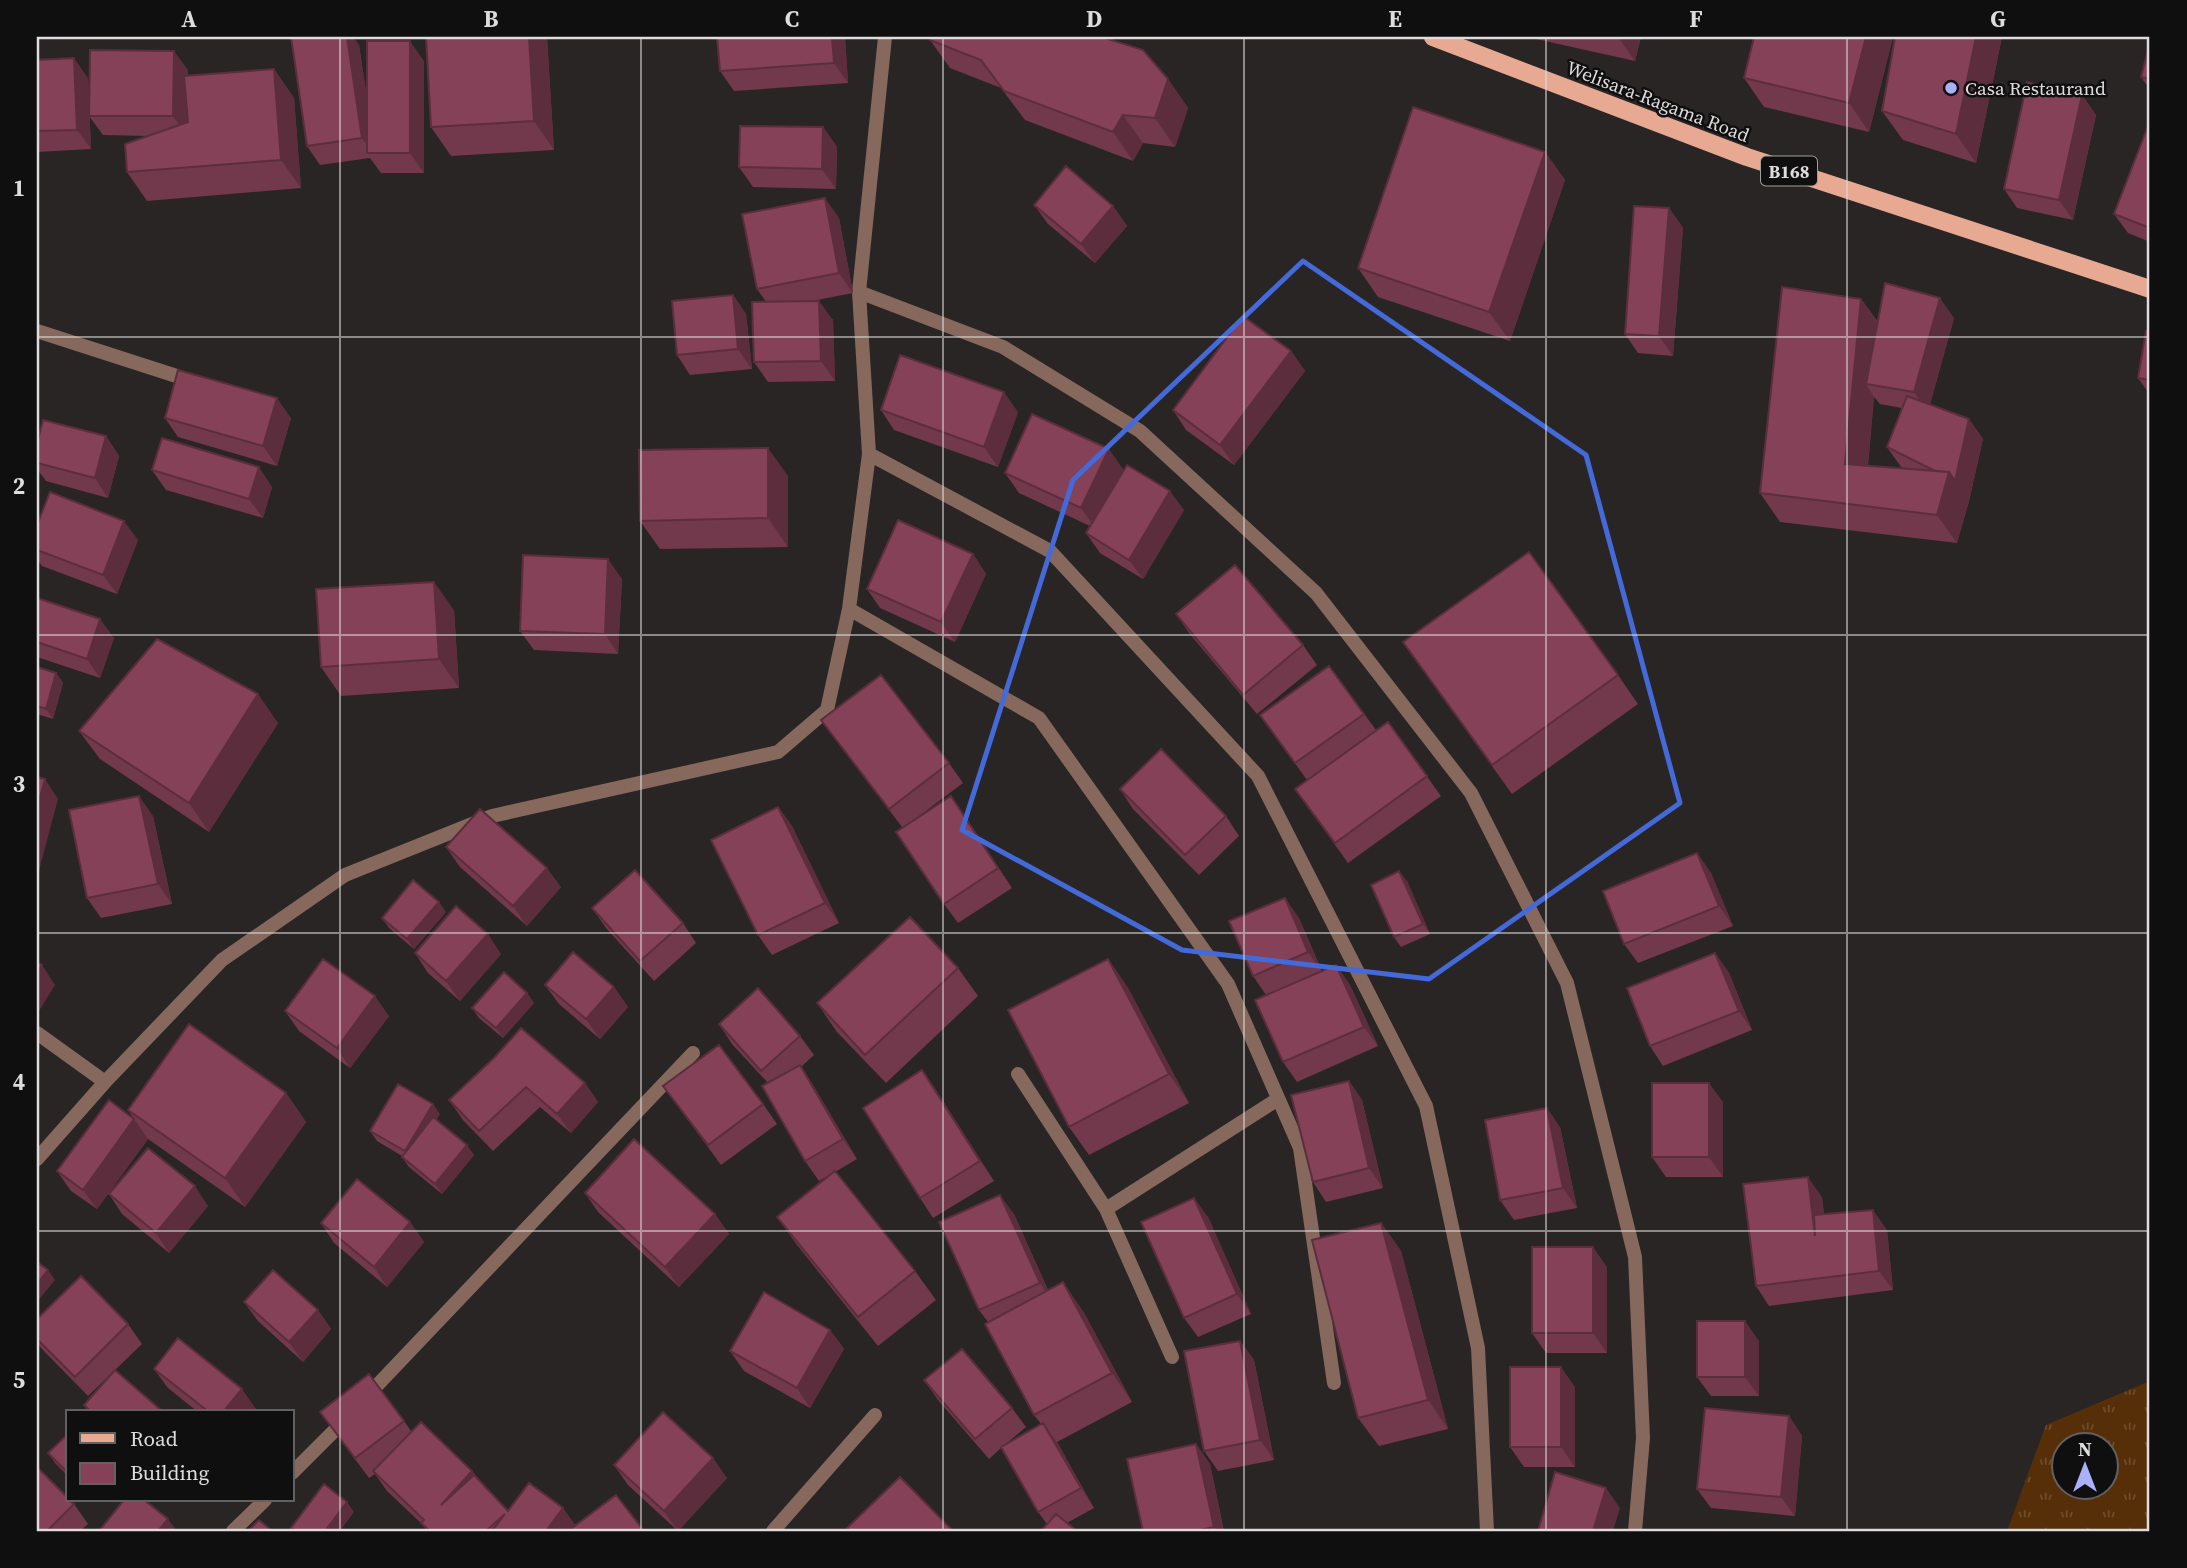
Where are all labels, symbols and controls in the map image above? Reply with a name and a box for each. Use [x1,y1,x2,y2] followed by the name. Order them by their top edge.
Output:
[181,3,197,35] text: A
[484,3,499,35] text: B
[785,3,799,35] text: C
[1086,3,1102,35] text: D
[1388,3,1402,35] text: E
[1689,3,1703,35] text: F
[1990,3,2006,35] text: G
[1563,54,1753,148] street label: Welisara-Ragama Road
[1965,75,2106,101] place label: Casa Restaurand
[1943,80,1959,96] marker: Casa Restaurand
[1761,156,1817,186] road number: B168
[13,172,25,204] text: 1
[13,470,25,502] text: 2
[13,768,25,800] text: 3
[13,1066,25,1098] text: 4
[13,1364,25,1396] text: 5
[66,1410,294,1502] legend
[130,1424,178,1453] text: Road
[2050,1432,2120,1502] north arrow
[2078,1436,2092,1462] text: N
[130,1458,209,1487] text: Building

